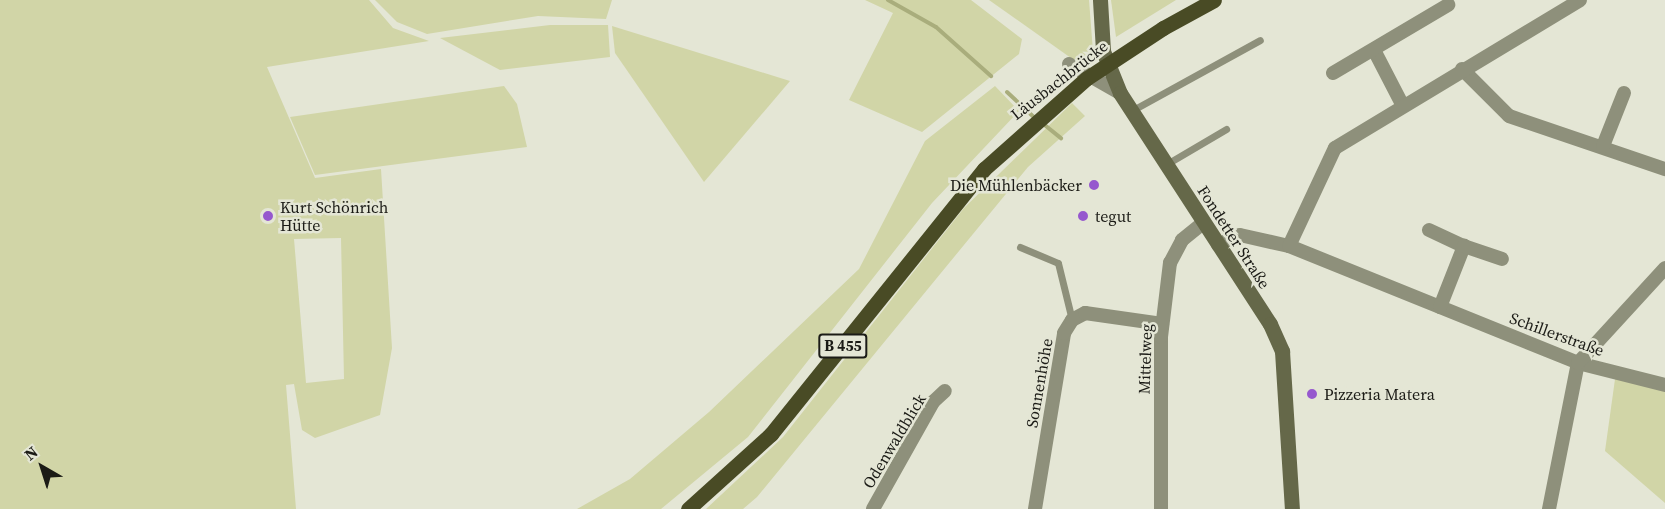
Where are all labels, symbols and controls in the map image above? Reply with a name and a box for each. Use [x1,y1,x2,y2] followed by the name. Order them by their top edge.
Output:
[1007,36,1111,124] street label: Läusbachbrücke
[950,175,1082,195] place label: Die Mühlenbäcker
[1087,178,1101,192] marker: Die Mühlenbäcker
[1194,182,1274,292] street label: Fondetter Straße
[280,197,388,235] place label: Kurt Schönrich Hütte
[1095,206,1131,226] place label: tegut
[261,209,275,223] marker: Kurt Schönrich Hütte
[1076,209,1090,223] marker: tegut
[1507,308,1607,360] street label: Schillerstraße
[1134,323,1156,395] street label: Mittelweg
[818,334,868,358] road number: B 455
[1022,337,1056,429] street label: Sonnenhöhe
[1324,384,1435,404] place label: Pizzeria Matera
[1305,387,1319,401] marker: Pizzeria Matera
[858,390,930,492] street label: Odenwaldblick
[12,437,72,497] north arrow
[19,441,42,465] text: N

